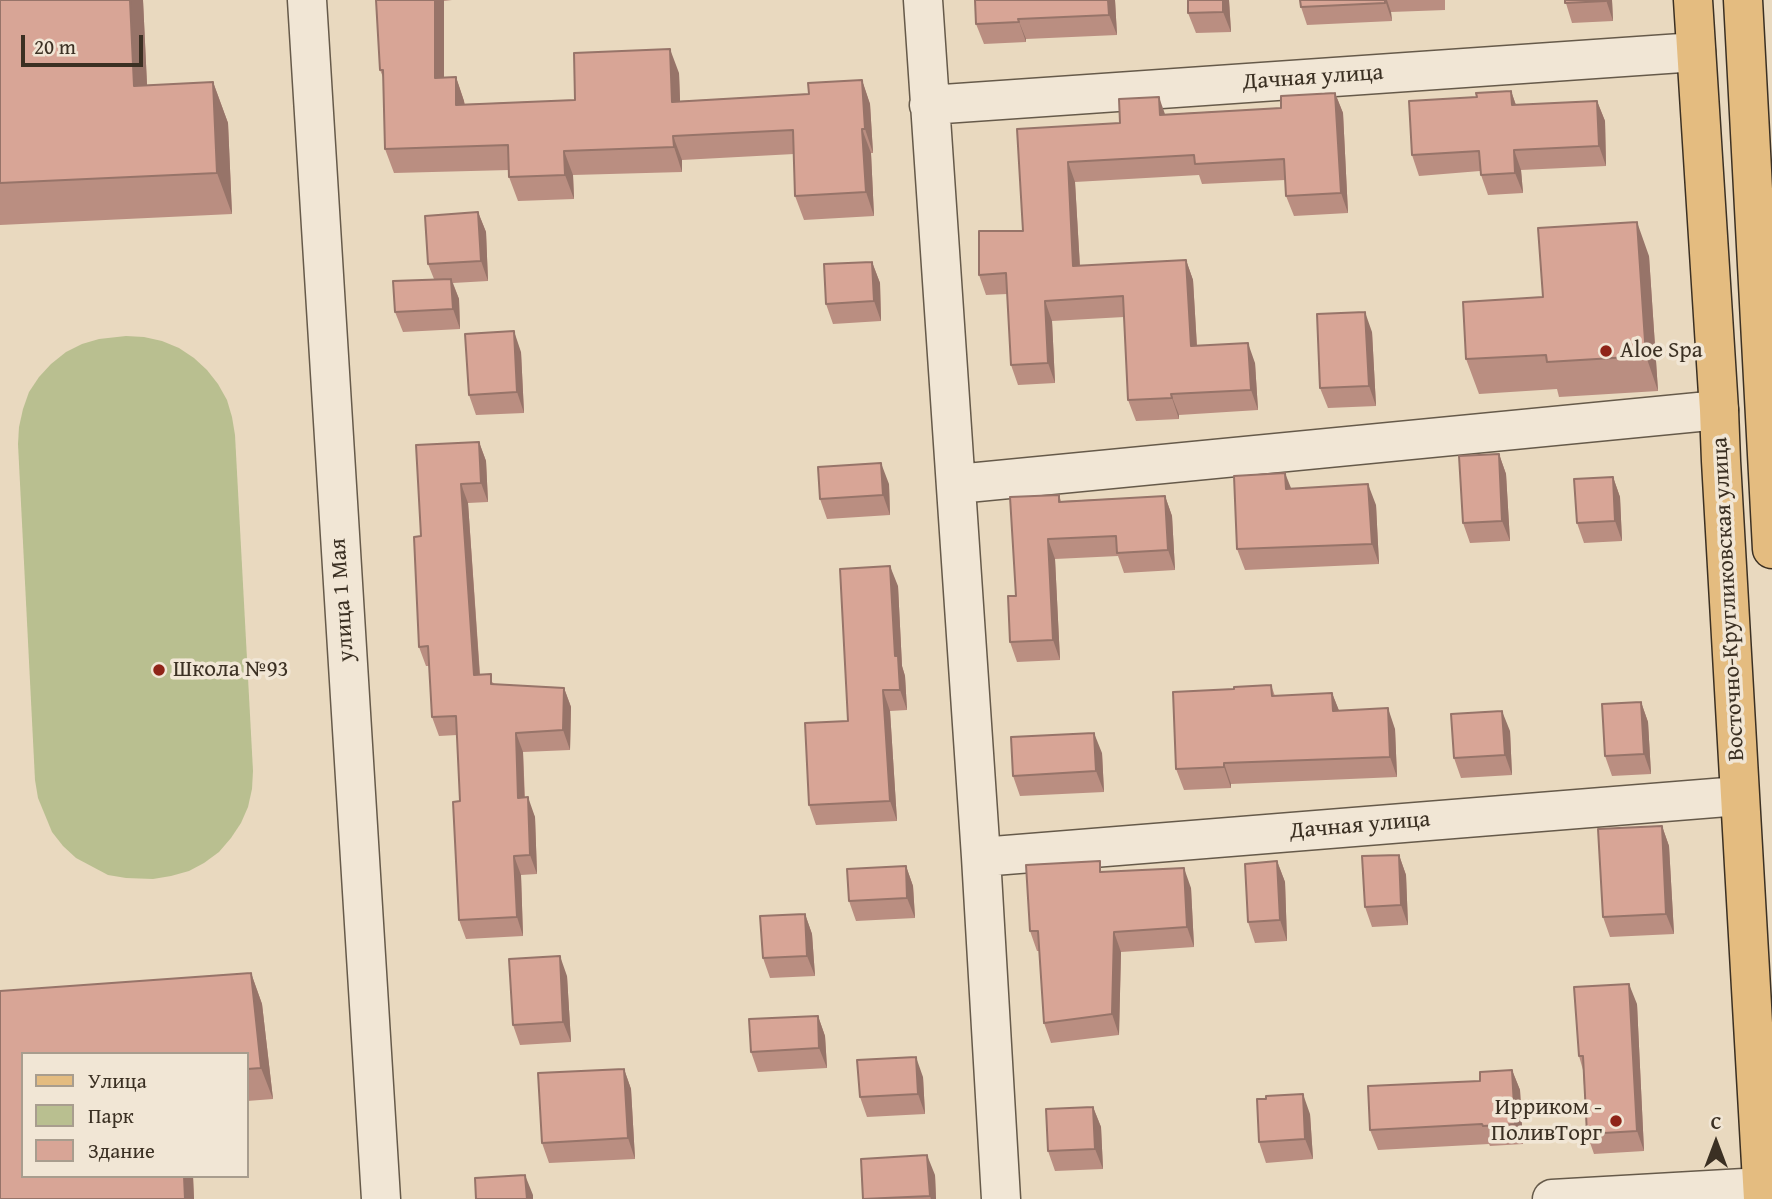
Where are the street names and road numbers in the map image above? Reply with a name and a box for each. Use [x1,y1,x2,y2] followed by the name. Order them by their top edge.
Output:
[1242,59,1384,97] street label: Дачная улица
[1707,436,1751,762] street label: Восточно-Кругликовская улица
[325,537,361,663] street label: улица 1 Мая
[1289,806,1431,846] street label: Дачная улица

